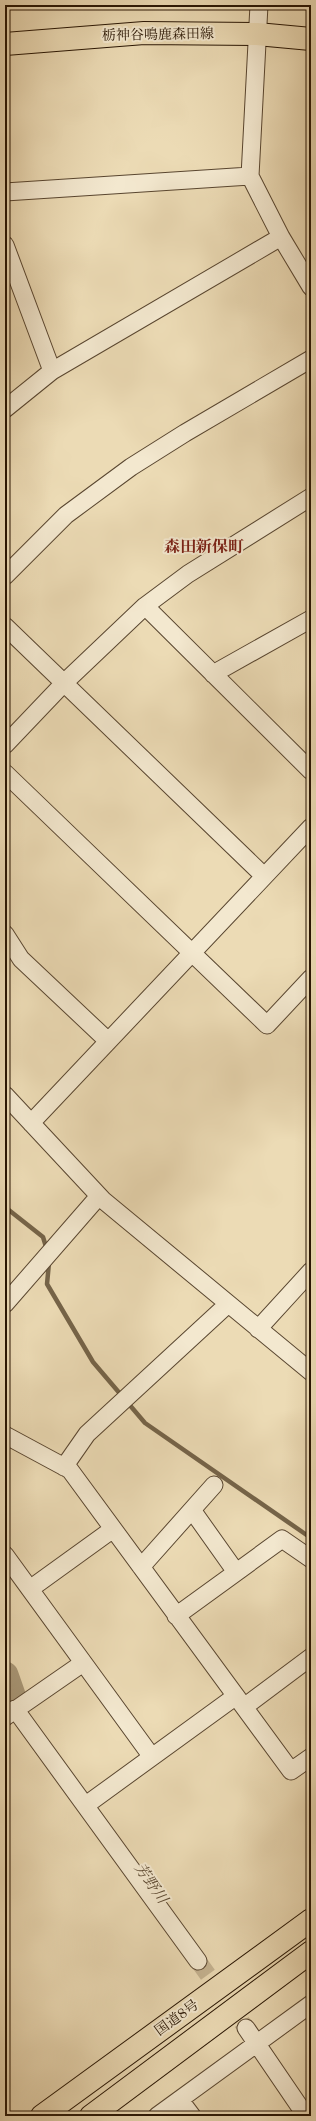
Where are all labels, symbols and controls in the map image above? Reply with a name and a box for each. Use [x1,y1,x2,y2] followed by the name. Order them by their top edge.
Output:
[102,26,214,43] street label: 栃神谷鳴鹿森田線
[164,538,244,556] district label: 森田新保町
[131,1860,172,1908] water label: 芳野川
[152,1997,201,2038] street label: 国道8号

